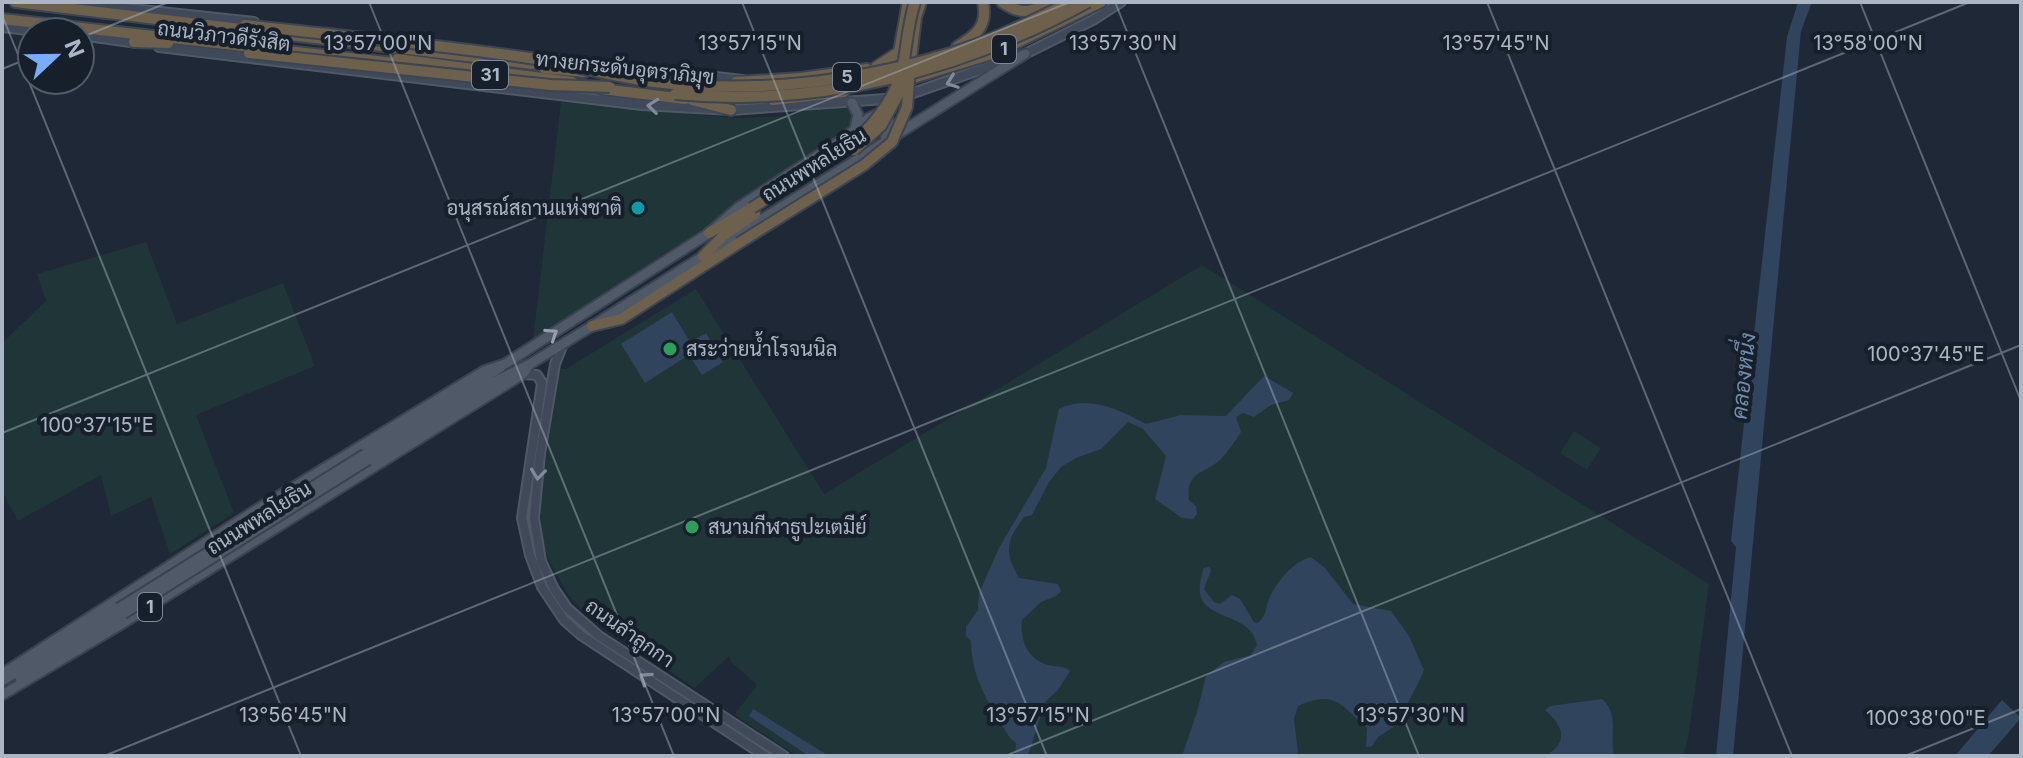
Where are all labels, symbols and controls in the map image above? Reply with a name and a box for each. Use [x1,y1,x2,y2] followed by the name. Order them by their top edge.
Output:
[156,15,292,56] street label: ถนนวิภาวดีรังสิต
[16,16,96,96] north arrow
[324,31,432,55] text: 13°57'00"N
[698,31,802,55] text: 13°57'15"N
[1069,31,1177,55] text: 13°57'30"N
[1443,31,1550,55] text: 13°57'45"N
[1813,31,1923,55] text: 13°58'00"N
[992,35,1016,63] road number: 1
[59,36,90,61] text: N
[534,47,716,91] street label: ทางยกระดับอุตราภิมุข
[472,61,508,89] road number: 31
[833,63,861,91] road number: 5
[946,72,960,88] one-way arrow
[646,97,659,114] one-way arrow
[757,123,871,207] street label: ถนนพหลโยธิน
[447,194,622,222] place label: อนุสรณ์สถานแห่งชาติ
[629,199,647,217] marker: อนุสรณ์สถานแห่งชาติ
[543,328,558,343] one-way arrow
[686,331,837,361] place label: สระว่ายน้ำโรจนนิล
[1720,331,1760,421] water label: คลองหนึ่ง
[661,340,679,358] marker: สระว่ายน้ำโรจนนิล
[1867,342,1985,366] text: 100°37'45"E
[40,413,154,437] text: 100°37'15"E
[529,468,546,481] one-way arrow
[202,476,316,560] street label: ถนนพหลโยธิน
[708,513,867,542] place label: สนามกีฬาธูปะเตมีย์
[683,518,701,536] marker: สนามกีฬาธูปะเตมีย์
[138,593,162,621] road number: 1
[579,594,679,675] street label: ถนนลำลูกกา
[639,673,654,688] one-way arrow
[239,703,347,727] text: 13°56'45"N
[612,703,720,727] text: 13°57'00"N
[986,703,1090,727] text: 13°57'15"N
[1357,703,1465,727] text: 13°57'30"N
[1866,706,1986,730] text: 100°38'00"E

